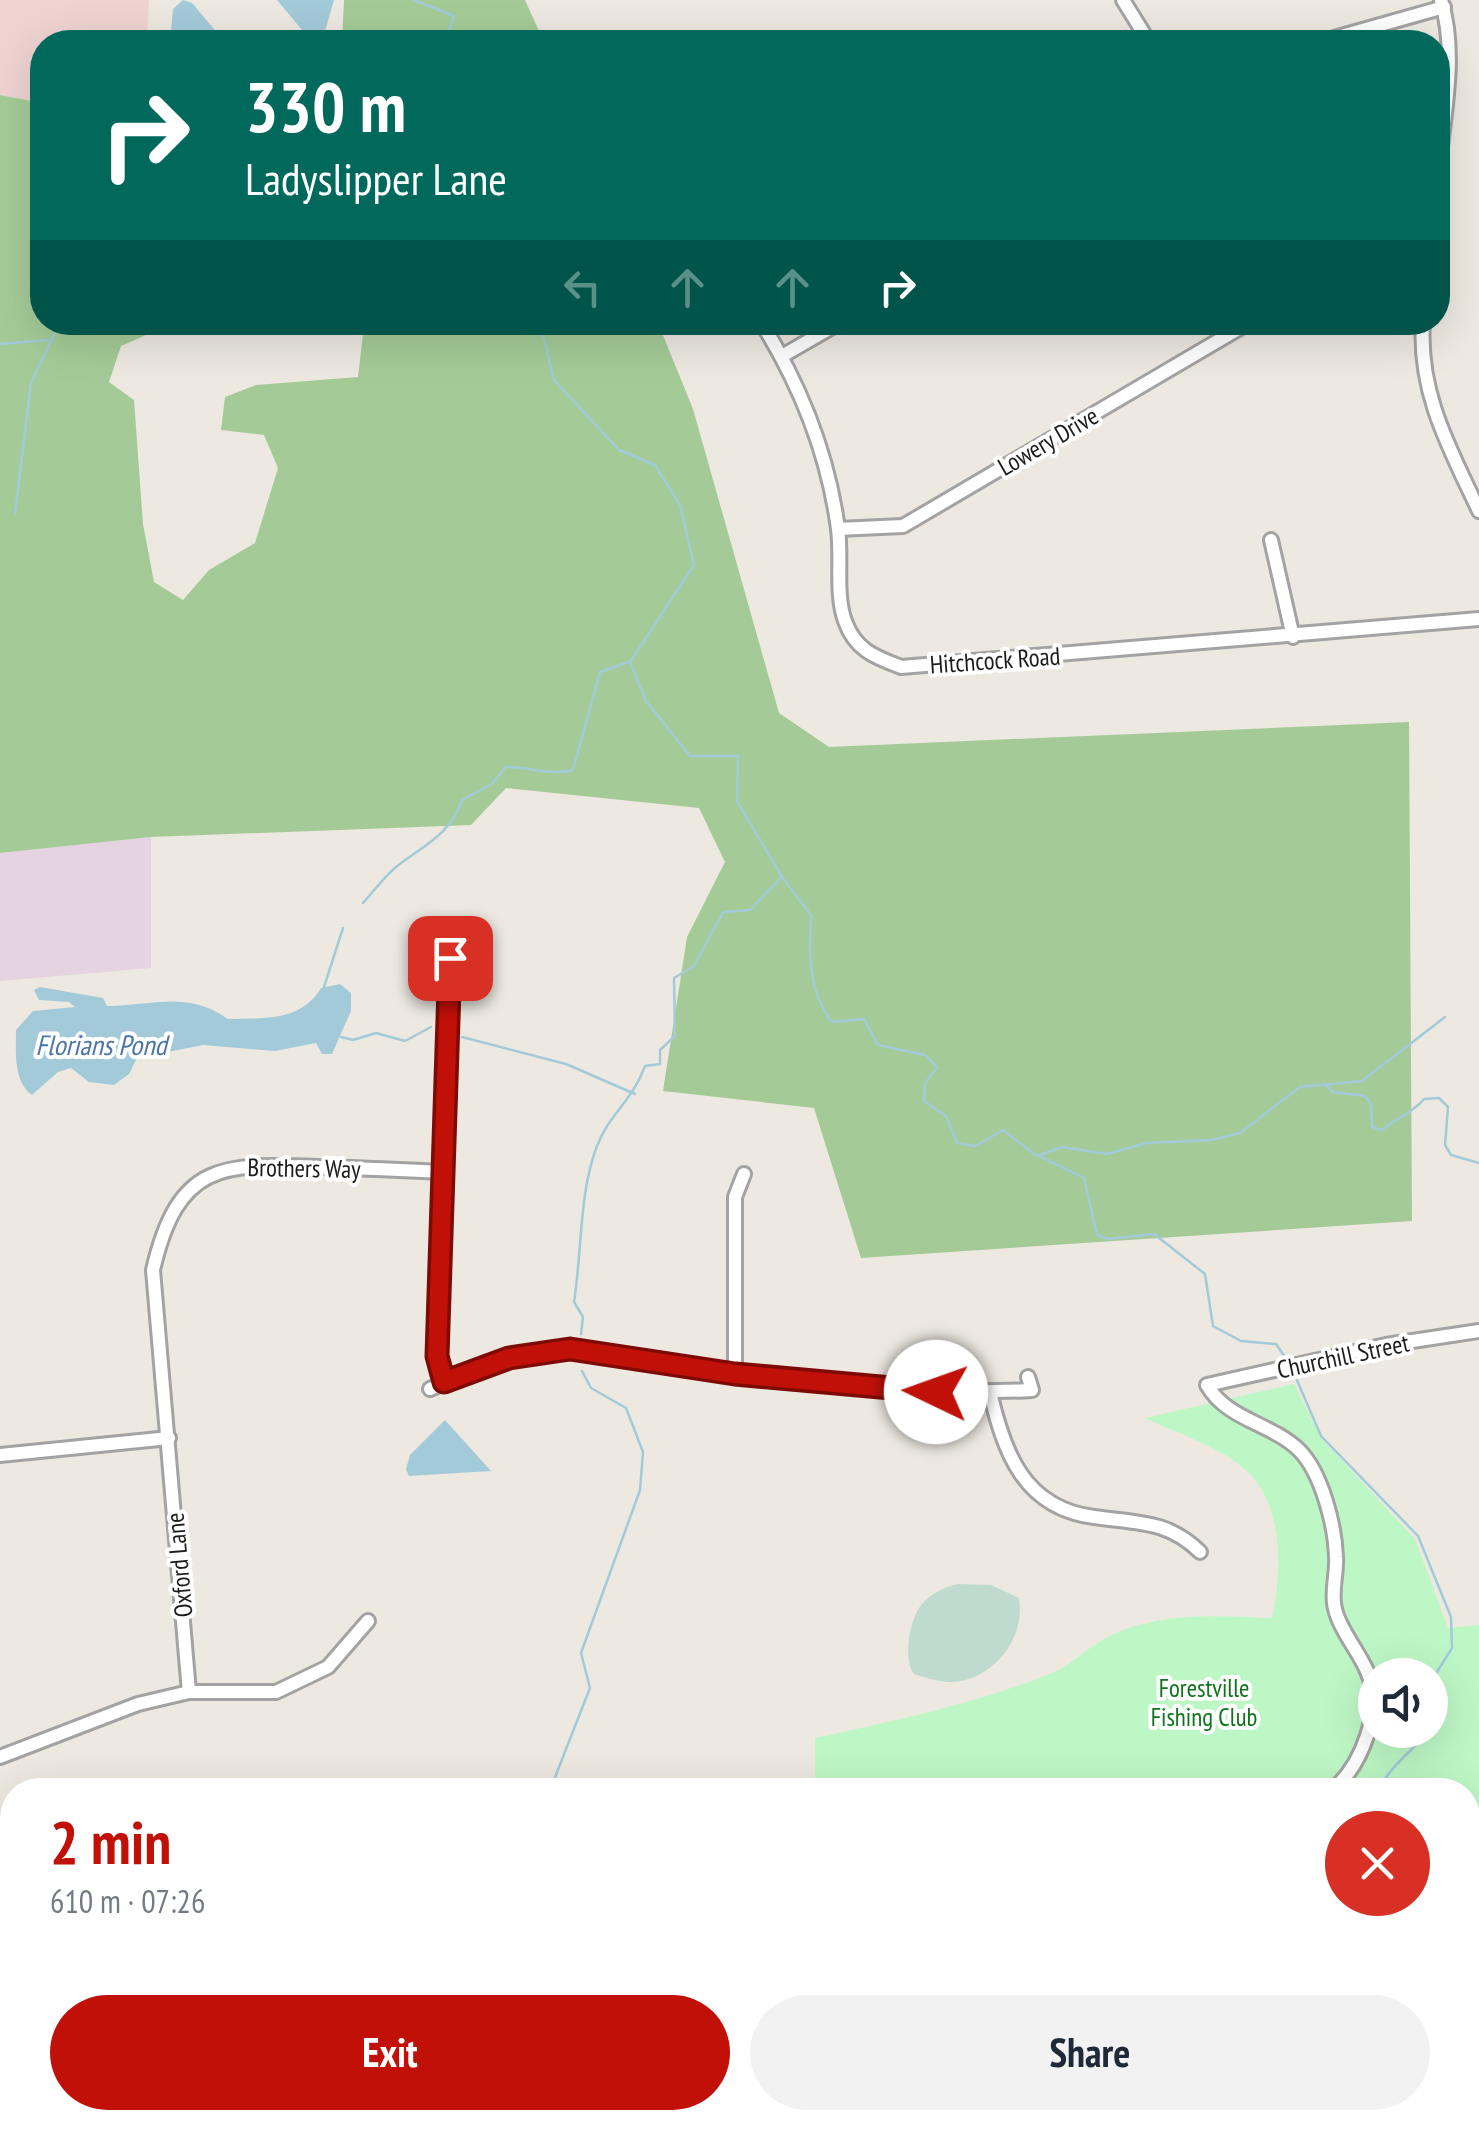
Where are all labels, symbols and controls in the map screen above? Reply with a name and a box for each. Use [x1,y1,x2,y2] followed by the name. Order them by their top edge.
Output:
[245,61,406,151] text: 330 m
[80,70,210,200] icon: right
[245,149,507,207] text: Ladyslipper Lane
[555,260,610,315] icon: left
[660,260,715,315] icon: ahead
[765,260,820,315] icon: ahead
[870,260,925,315] icon: right
[992,399,1104,483] street label: Lowery Drive
[929,639,1061,681] street label: Hitchcock Road
[408,916,493,1001] pin
[423,931,478,986] icon: arrive
[35,1026,170,1063] water label: Florians Pond
[247,1151,361,1185] street label: Brothers Way
[1274,1326,1412,1386] street label: Churchill Street
[884,1340,988,1444] position arrow
[158,1511,200,1619] street label: Oxford Lane
[1358,1658,1448,1748] map controls
[1358,1658,1448,1748] button: sound
[1151,1672,1257,1733] park label: Forestville Fishing Club
[50,1803,171,1881] text: 2 min
[1325,1811,1430,1916] button: close
[50,1880,205,1922] text: 610 m · 07:26
[50,1995,730,2110] button: Exit
[750,1995,1430,2110] button: Share

